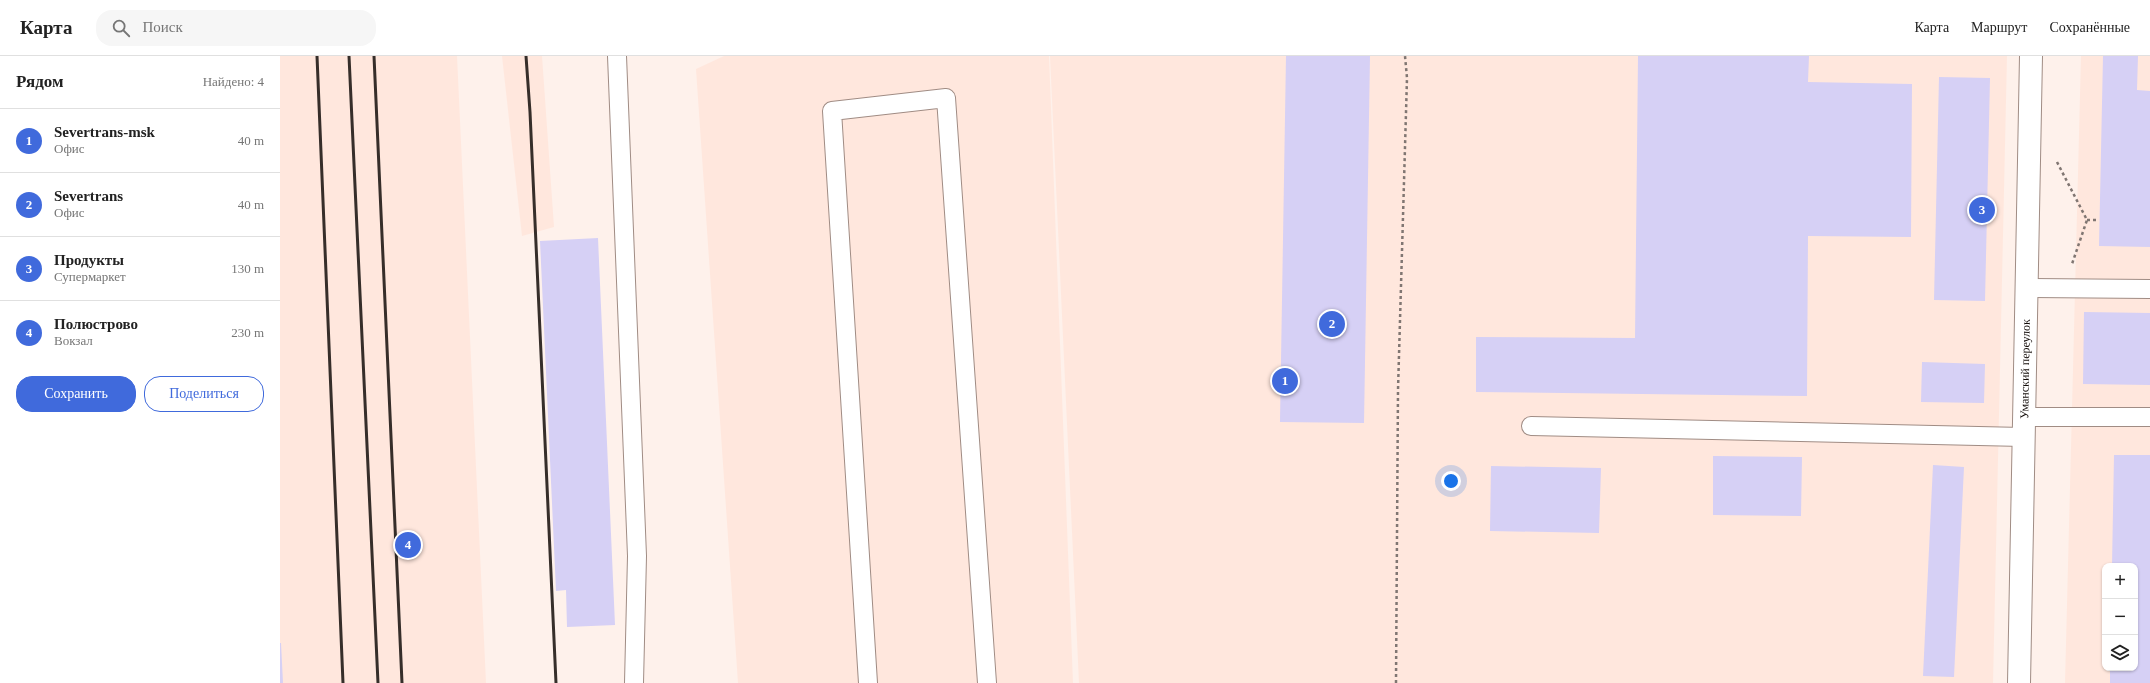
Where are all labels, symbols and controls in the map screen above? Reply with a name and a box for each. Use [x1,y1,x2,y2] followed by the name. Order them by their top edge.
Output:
[96,10,376,46] search box
[20,17,72,38] text: Карта
[110,17,132,39] icon: search
[142,19,183,35] text: Поиск
[1914,20,1949,35] text: Карта
[1971,20,2027,35] text: Маршрут
[2049,20,2130,35] text: Сохранённые
[16,72,64,91] text: Рядом
[203,74,264,89] text: Найдено: 4
[54,124,155,140] text: Severtrans-msk
[26,133,32,148] text: 1
[238,133,264,148] text: 40 m
[54,141,85,156] text: Офис
[54,188,123,204] text: Severtrans
[1969,195,1995,225] pin: 3
[26,197,32,212] text: 2
[238,197,264,212] text: 40 m
[54,205,85,220] text: Офис
[54,252,124,268] text: Продукты
[26,261,32,276] text: 3
[231,261,264,276] text: 130 m
[54,269,126,284] text: Супермаркет
[1319,309,1345,339] pin: 2
[54,316,138,332] text: Полюстрово
[2017,319,2033,419] street label: Уманский переулок
[26,325,32,340] text: 4
[231,325,264,340] text: 230 m
[54,333,93,348] text: Вокзал
[1272,366,1298,396] pin: 1
[16,376,136,412] button: Сохранить
[144,376,264,412] button: Поделиться
[1441,471,1461,491] your location
[395,530,421,560] pin: 4
[2102,563,2138,671] map controls
[2102,563,2138,599] button: +
[2102,599,2138,635] button: −
[2102,635,2138,671] button: layers

